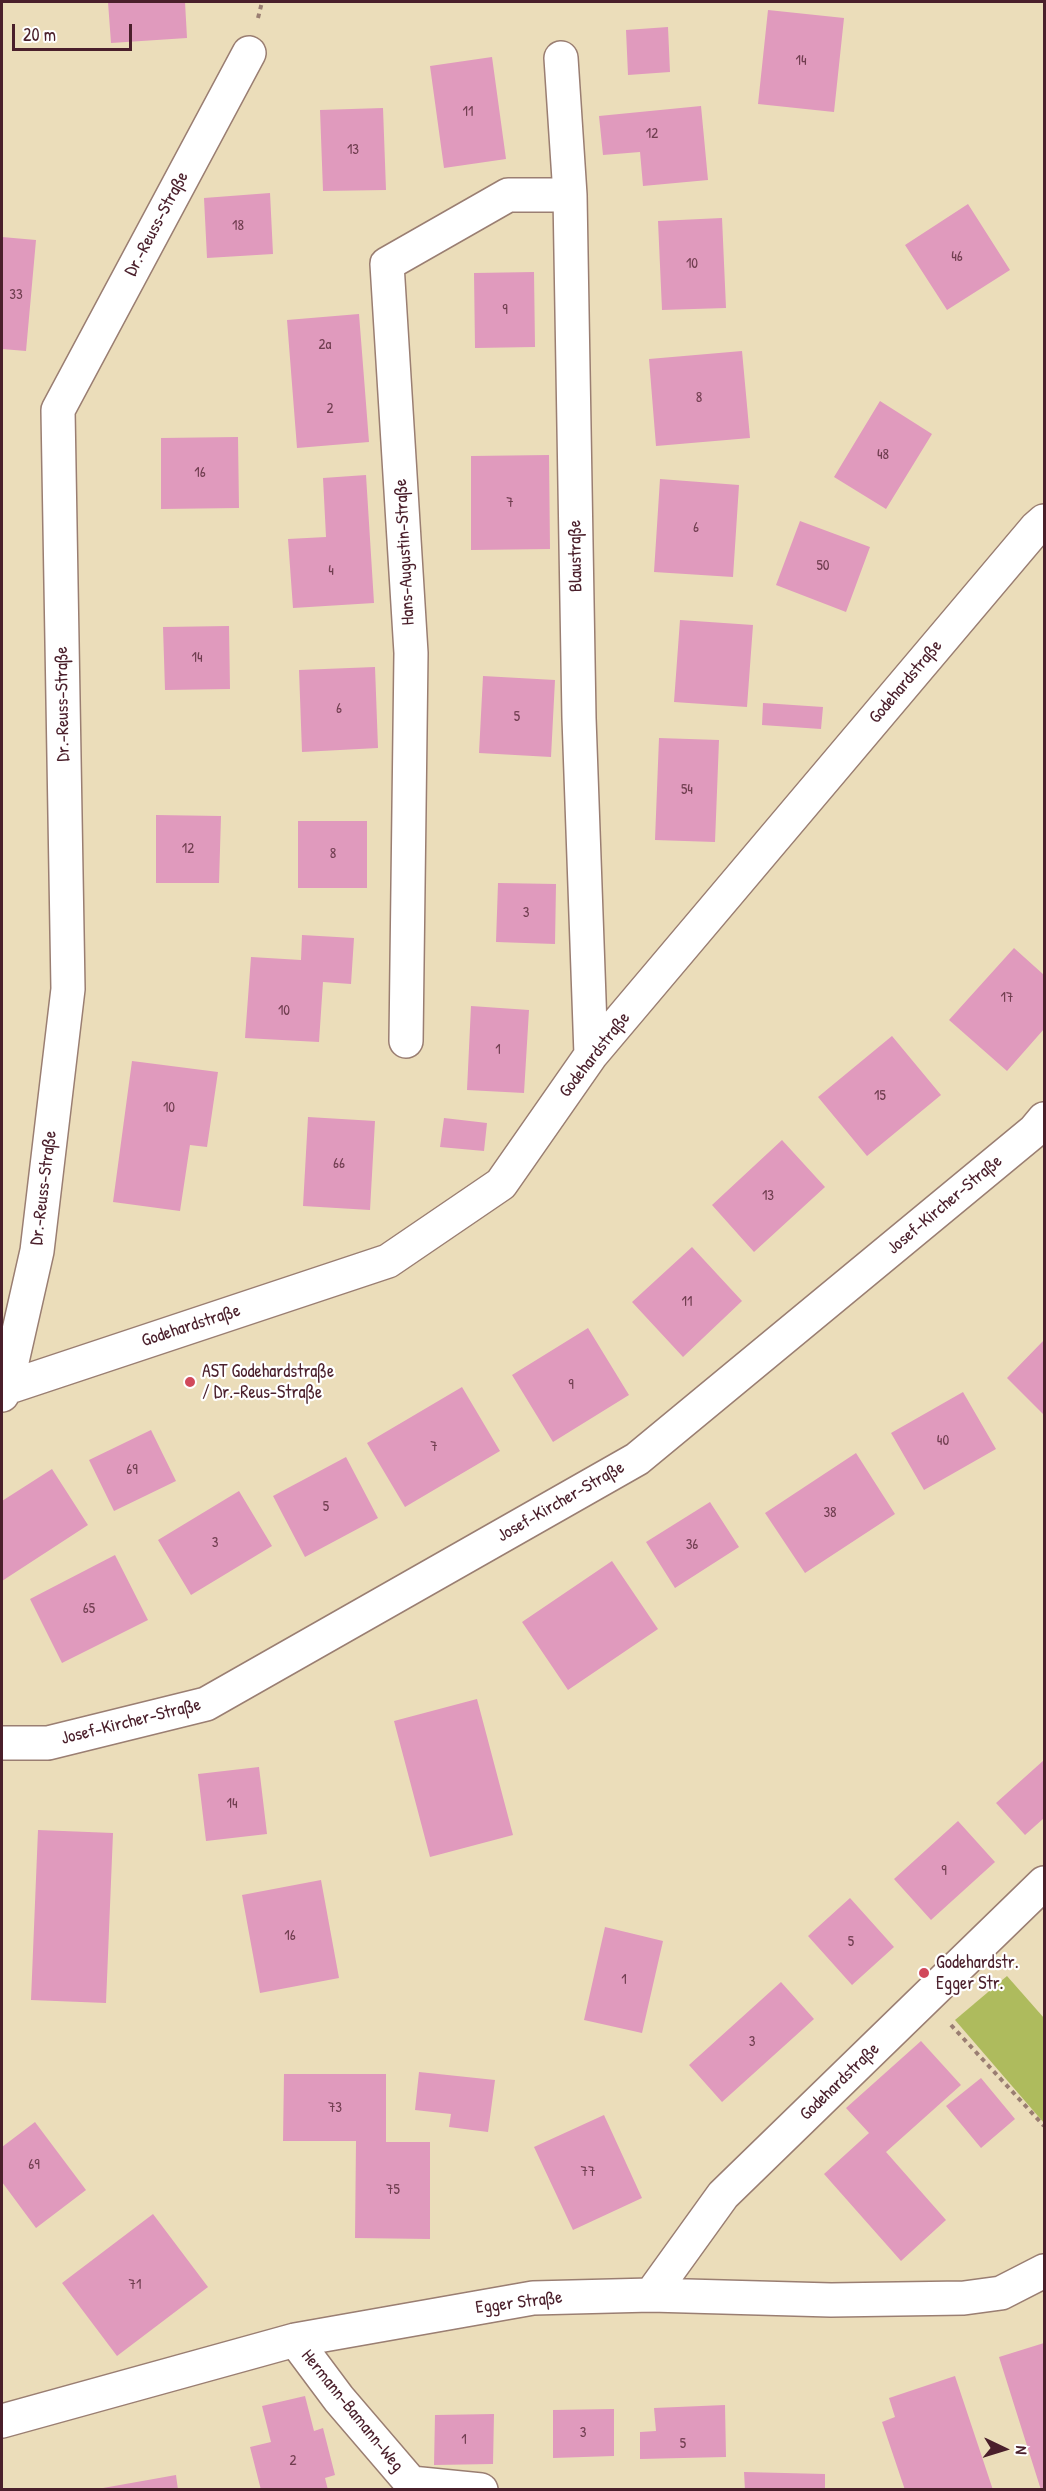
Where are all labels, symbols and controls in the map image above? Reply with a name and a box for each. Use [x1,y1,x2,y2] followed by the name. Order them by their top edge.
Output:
[15,12,135,50] scale bar
[23,22,56,47] text: 20 m
[795,52,807,70] house number: 14
[463,103,473,121] house number: 11
[646,125,658,143] house number: 12
[347,141,359,159] house number: 13
[120,168,194,280] street label: Dr.-Reuss-Straße
[232,217,244,235] house number: 18
[951,248,963,266] house number: 46
[686,255,698,273] house number: 10
[9,286,23,304] house number: 33
[502,301,508,319] house number: 9
[319,336,331,354] house number: 2a
[696,389,702,407] house number: 8
[326,400,334,418] house number: 2
[877,446,889,464] house number: 48
[194,464,206,482] house number: 16
[390,478,420,626] street label: Hans-Augustin-Straße
[506,494,514,512] house number: 7
[693,519,699,537] house number: 6
[565,520,587,592] street label: Blaustraße
[816,557,830,575] house number: 50
[328,562,334,580] house number: 4
[865,636,947,728] street label: Godehardstraße
[51,646,75,762] street label: Dr.-Reuss-Straße
[191,649,203,667] house number: 14
[336,700,342,718] house number: 6
[514,708,520,726] house number: 5
[681,781,693,799] house number: 54
[182,840,194,858] house number: 12
[330,845,336,863] house number: 8
[523,904,529,922] house number: 3
[1001,989,1013,1007] house number: 17
[278,1002,290,1020] house number: 10
[555,1008,635,1102] street label: Godehardstraße
[495,1041,501,1059] house number: 1
[874,1087,886,1105] house number: 15
[163,1099,175,1117] house number: 10
[26,1129,62,1247] street label: Dr.-Reuss-Straße
[883,1151,1007,1259] street label: Josef-Kircher-Straße
[333,1155,345,1173] house number: 66
[762,1187,774,1205] house number: 13
[682,1293,692,1311] house number: 11
[139,1300,243,1352] street label: Godehardstraße
[202,1361,334,1404] place label: AST Godehardstraße / Dr.-Reus-Straße
[183,1375,197,1389] marker: AST Godehardstraße / Dr.-Reus-Straße
[568,1376,574,1394] house number: 9
[937,1432,949,1450] house number: 40
[430,1438,438,1456] house number: 7
[494,1457,628,1547] street label: Josef-Kircher-Straße
[126,1461,138,1479] house number: 69
[323,1498,329,1516] house number: 5
[823,1504,837,1522] house number: 38
[212,1534,218,1552] house number: 3
[686,1536,698,1554] house number: 36
[83,1600,95,1618] house number: 65
[59,1694,203,1750] street label: Josef-Kircher-Straße
[226,1795,238,1813] house number: 14
[941,1862,947,1880] house number: 9
[284,1927,296,1945] house number: 16
[848,1933,854,1951] house number: 5
[936,1952,1019,1994] place label: Godehardstr. Egger Str.
[917,1966,931,1980] marker: Godehardstr. Egger Str.
[621,1971,627,1989] house number: 1
[749,2033,755,2051] house number: 3
[796,2039,884,2125] street label: Godehardstraße
[328,2099,342,2117] house number: 73
[28,2156,40,2174] house number: 69
[581,2163,595,2181] house number: 77
[386,2181,400,2199] house number: 75
[129,2276,141,2294] house number: 71
[474,2287,564,2319] street label: Egger Straße
[296,2346,408,2476] street label: Hermann-Bamann-Weg
[974,2419,1034,2479] north arrow
[580,2424,586,2442] house number: 3
[461,2431,467,2449] house number: 1
[680,2435,686,2453] house number: 5
[1011,2445,1033,2455] text: N
[289,2452,297,2470] house number: 2

